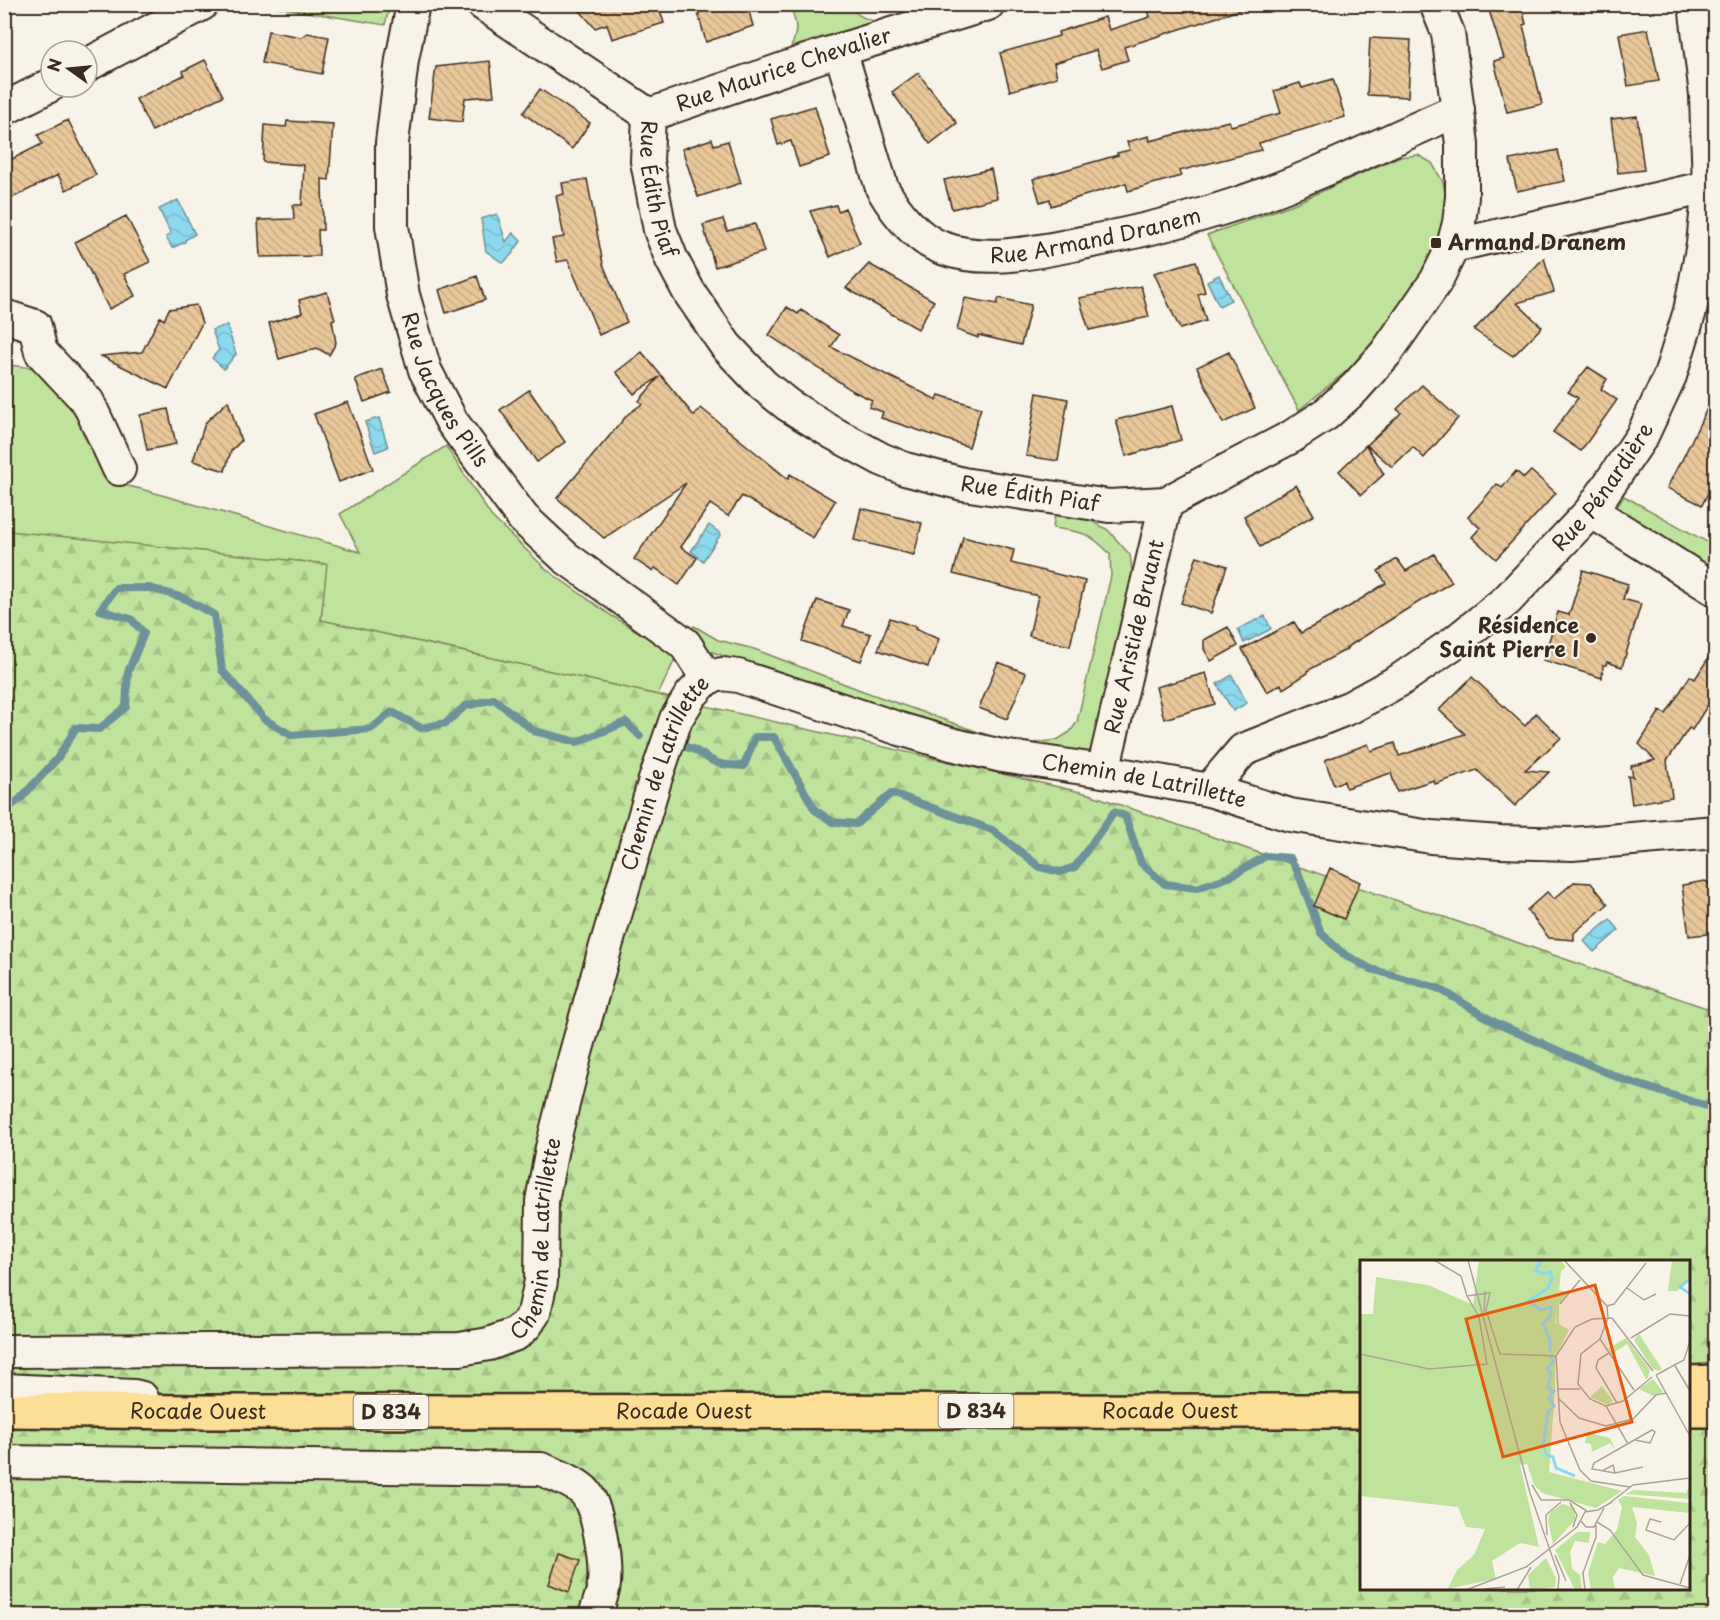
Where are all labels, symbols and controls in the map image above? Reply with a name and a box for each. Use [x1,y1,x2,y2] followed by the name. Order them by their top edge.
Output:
[671,17,895,119] street label: Rue Maurice Chevalier
[39,39,99,99] north arrow
[40,56,67,74] text: N
[633,120,688,263] street label: Rue Édith Piaf
[989,198,1204,270] street label: Rue Armand Dranem
[1447,225,1626,257] place label: Armand Dranem
[1429,236,1443,250] marker: Armand Dranem
[395,308,498,473] street label: Rue Jacques Pills
[1543,417,1660,557] street label: Rue Pénardière
[959,466,1103,519] street label: Rue Édith Piaf
[1094,536,1171,737] street label: Rue Aristide Bruant
[1439,608,1579,664] place label: Résidence Saint Pierre I
[1584,631,1598,645] marker: Résidence Saint Pierre I
[611,667,716,874] street label: Chemin de Latrillette
[1040,744,1251,815] street label: Chemin de Latrillette
[502,1134,568,1347] street label: Chemin de Latrillette
[1360,1260,1690,1590] inset map
[130,1393,266,1426] street label: Rocade Ouest
[1102,1393,1238,1425] street label: Rocade Ouest
[616,1394,752,1426] street label: Rocade Ouest
[938,1394,1014,1428] road number: D 834
[354,1395,428,1429] road number: D 834

